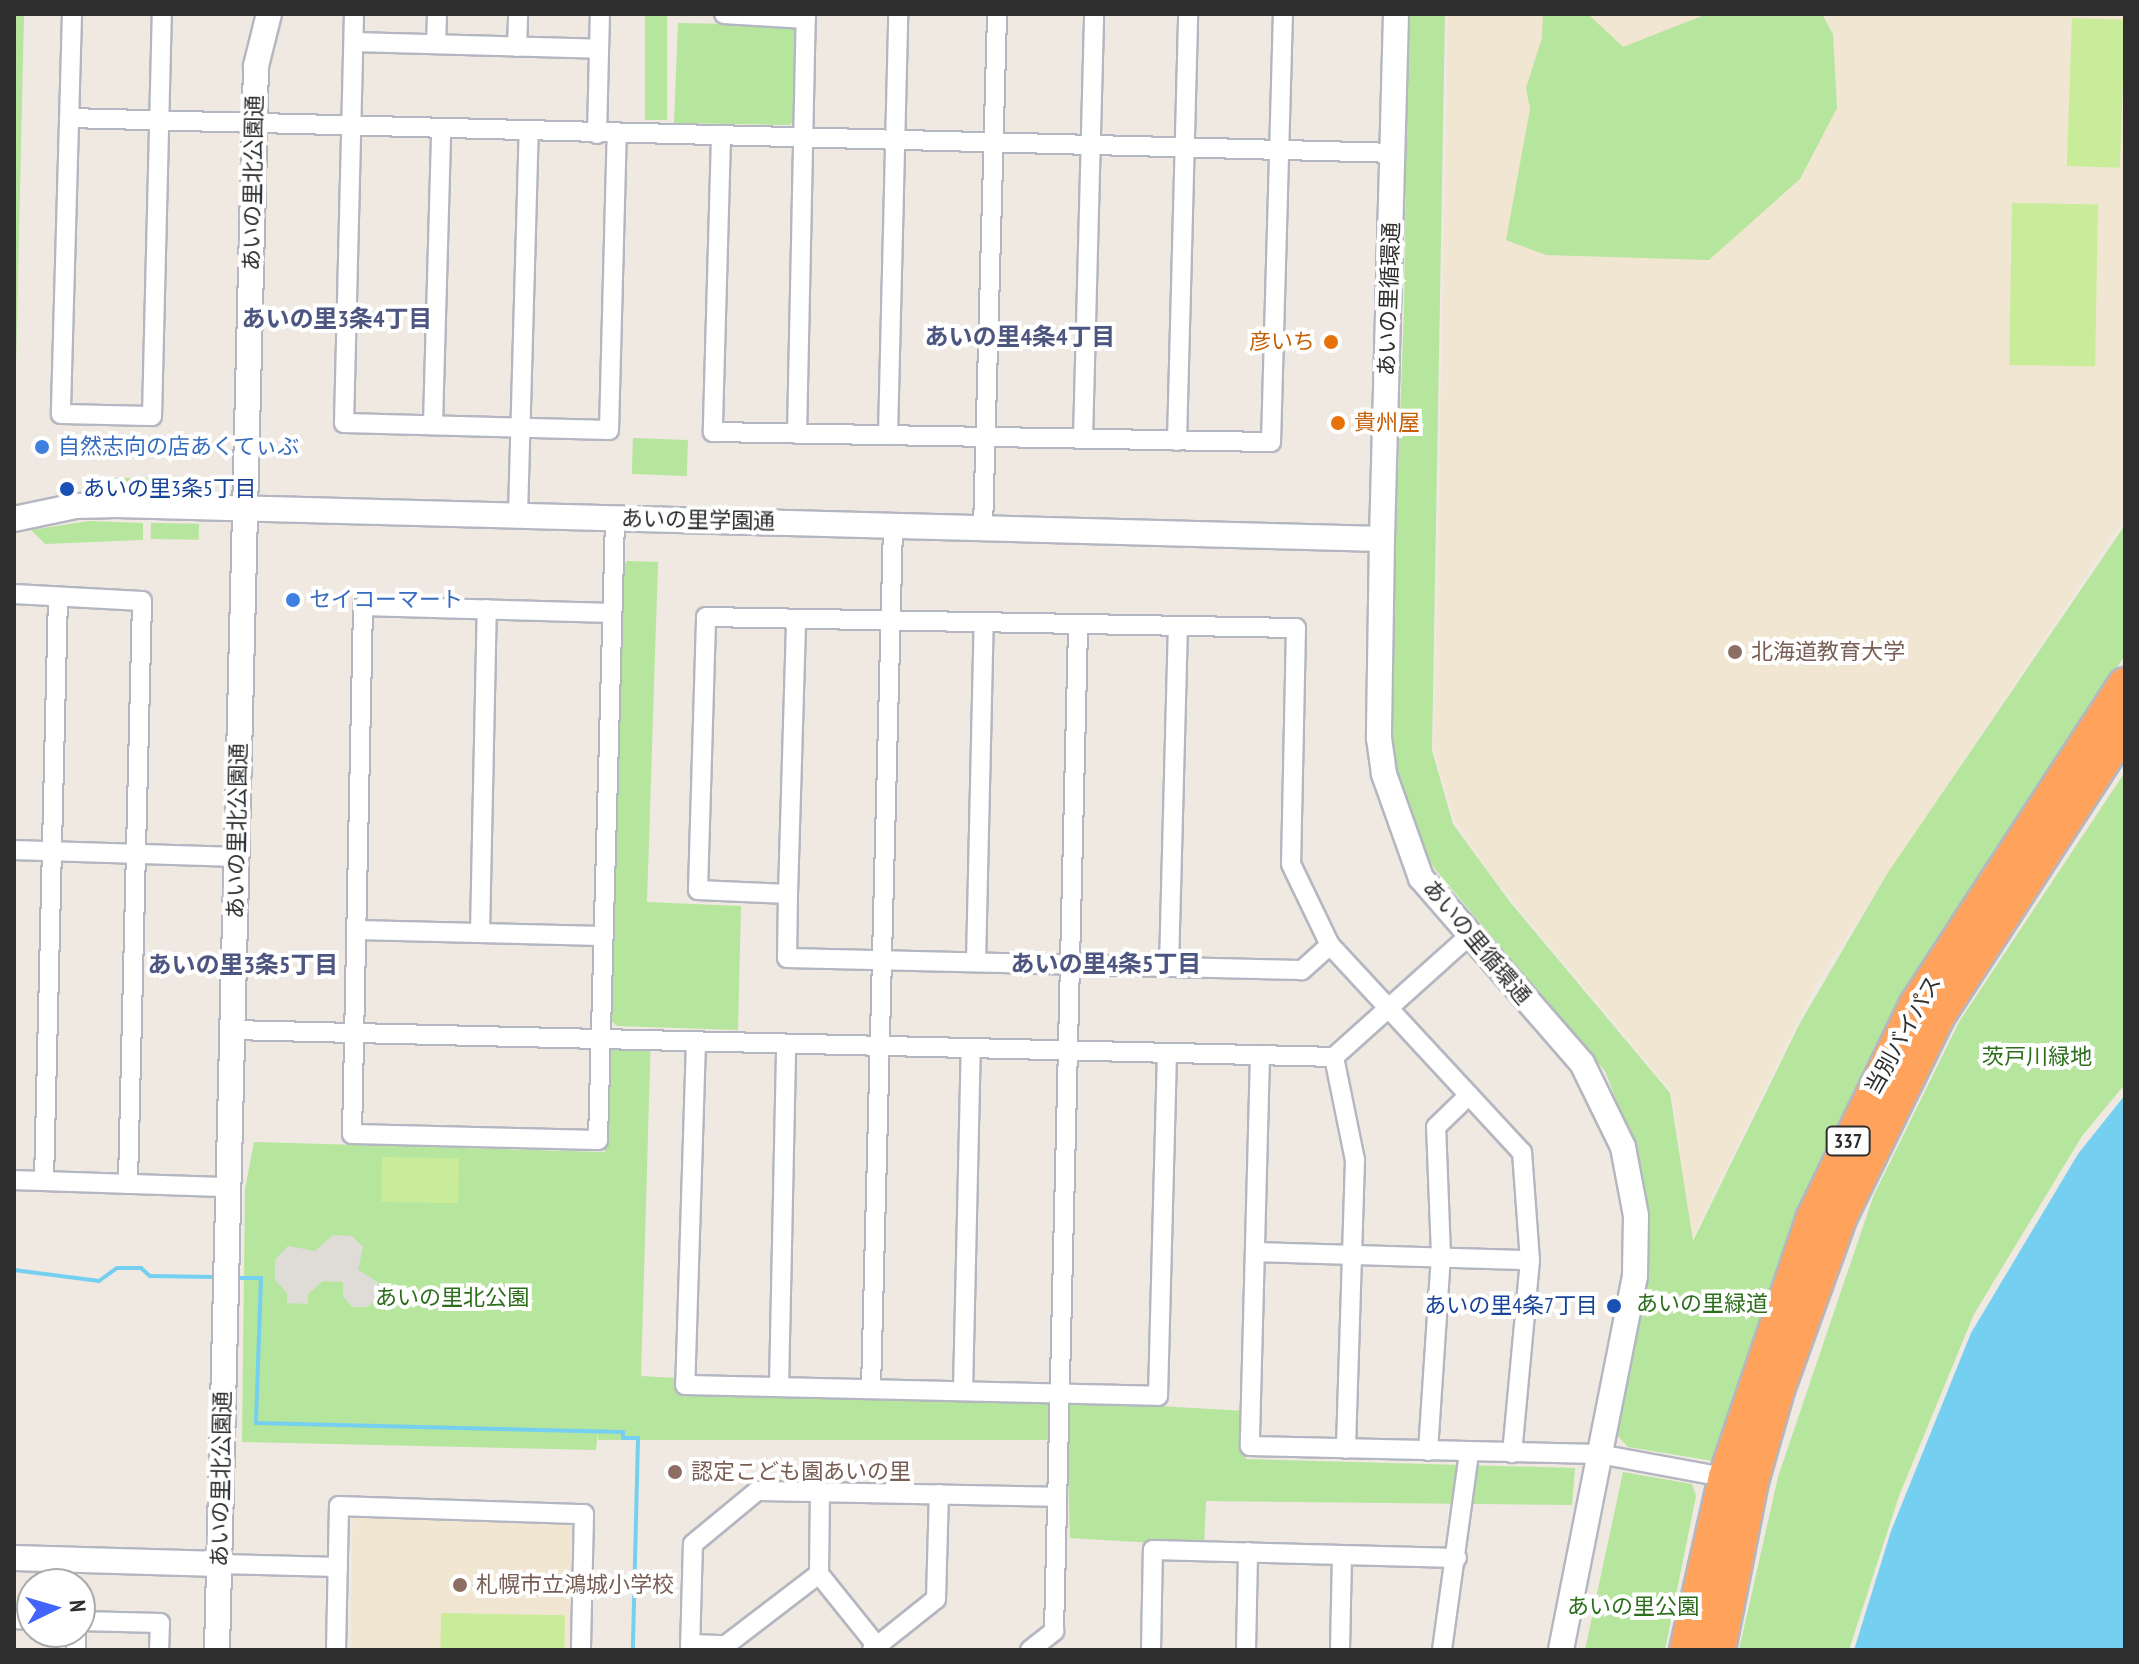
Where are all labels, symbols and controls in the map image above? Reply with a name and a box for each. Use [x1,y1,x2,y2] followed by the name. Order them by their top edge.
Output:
[238,95,268,271] street label: あいの里北公園通
[1373,222,1405,376] street label: あいの里循環通
[242,305,432,333] district label: あいの里3条4丁目
[925,323,1115,351] district label: あいの里4条4丁目
[1249,329,1315,355] place label: 彦いち
[1322,333,1340,351] marker: 彦いち
[1354,410,1420,436] place label: 貴州屋
[1329,414,1347,432] marker: 貴州屋
[58,434,300,460] place label: 自然志向の店あくてぃぶ
[33,438,51,456] marker: 自然志向の店あくてぃぶ
[83,476,257,502] place label: あいの里3条5丁目
[58,480,76,498] marker: あいの里3条5丁目
[621,505,775,535] street label: あいの里学園通
[309,587,463,613] place label: セイコーマート
[284,591,302,609] marker: セイコーマート
[1751,639,1905,665] place label: 北海道教育大学
[1726,643,1744,661] marker: 北海道教育大学
[222,743,252,919] street label: あいの里北公園通
[1417,875,1537,1009] street label: あいの里循環通
[1011,950,1201,978] district label: あいの里4条5丁目
[148,951,338,979] district label: あいの里3条5丁目
[1859,971,1947,1099] street label: 当別バイパス
[1982,1044,2092,1070] park label: 茨戸川緑地
[1824,1125,1872,1157] road number: 337
[375,1285,529,1311] park label: あいの里北公園
[1636,1291,1768,1317] park label: あいの里緑道
[1424,1293,1598,1319] place label: あいの里4条7丁目
[1605,1297,1623,1315] marker: あいの里4条7丁目
[206,1391,236,1567] street label: あいの里北公園通
[691,1459,911,1485] place label: 認定こども園あいの里
[666,1463,684,1481] marker: 認定こども園あいの里
[16,1568,96,1648] north arrow
[476,1572,674,1598] place label: 札幌市立鴻城小学校
[451,1576,469,1594] marker: 札幌市立鴻城小学校
[1567,1594,1699,1620] park label: あいの里公園
[63,1599,92,1613] text: N

